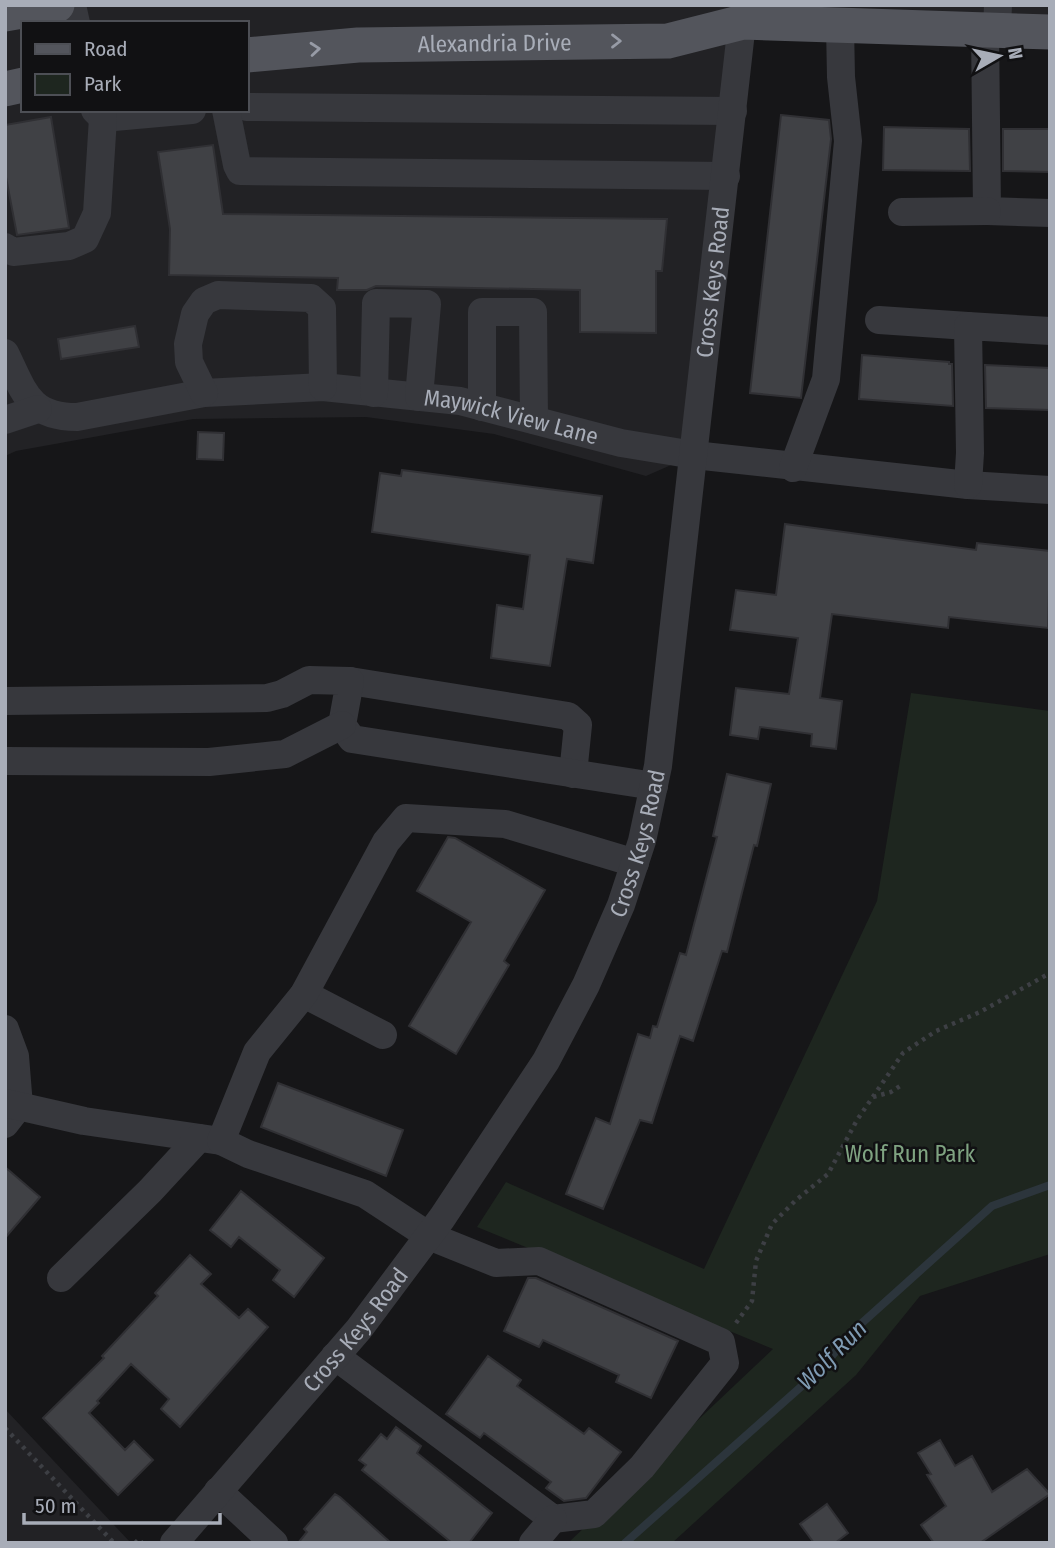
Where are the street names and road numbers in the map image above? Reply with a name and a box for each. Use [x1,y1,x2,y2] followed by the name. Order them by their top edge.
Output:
[417,28,572,58] street label: Alexandria Drive
[690,205,735,359] street label: Cross Keys Road
[423,383,601,450] street label: Maywick View Lane
[603,767,671,922] street label: Cross Keys Road
[297,1262,414,1398] street label: Cross Keys Road

